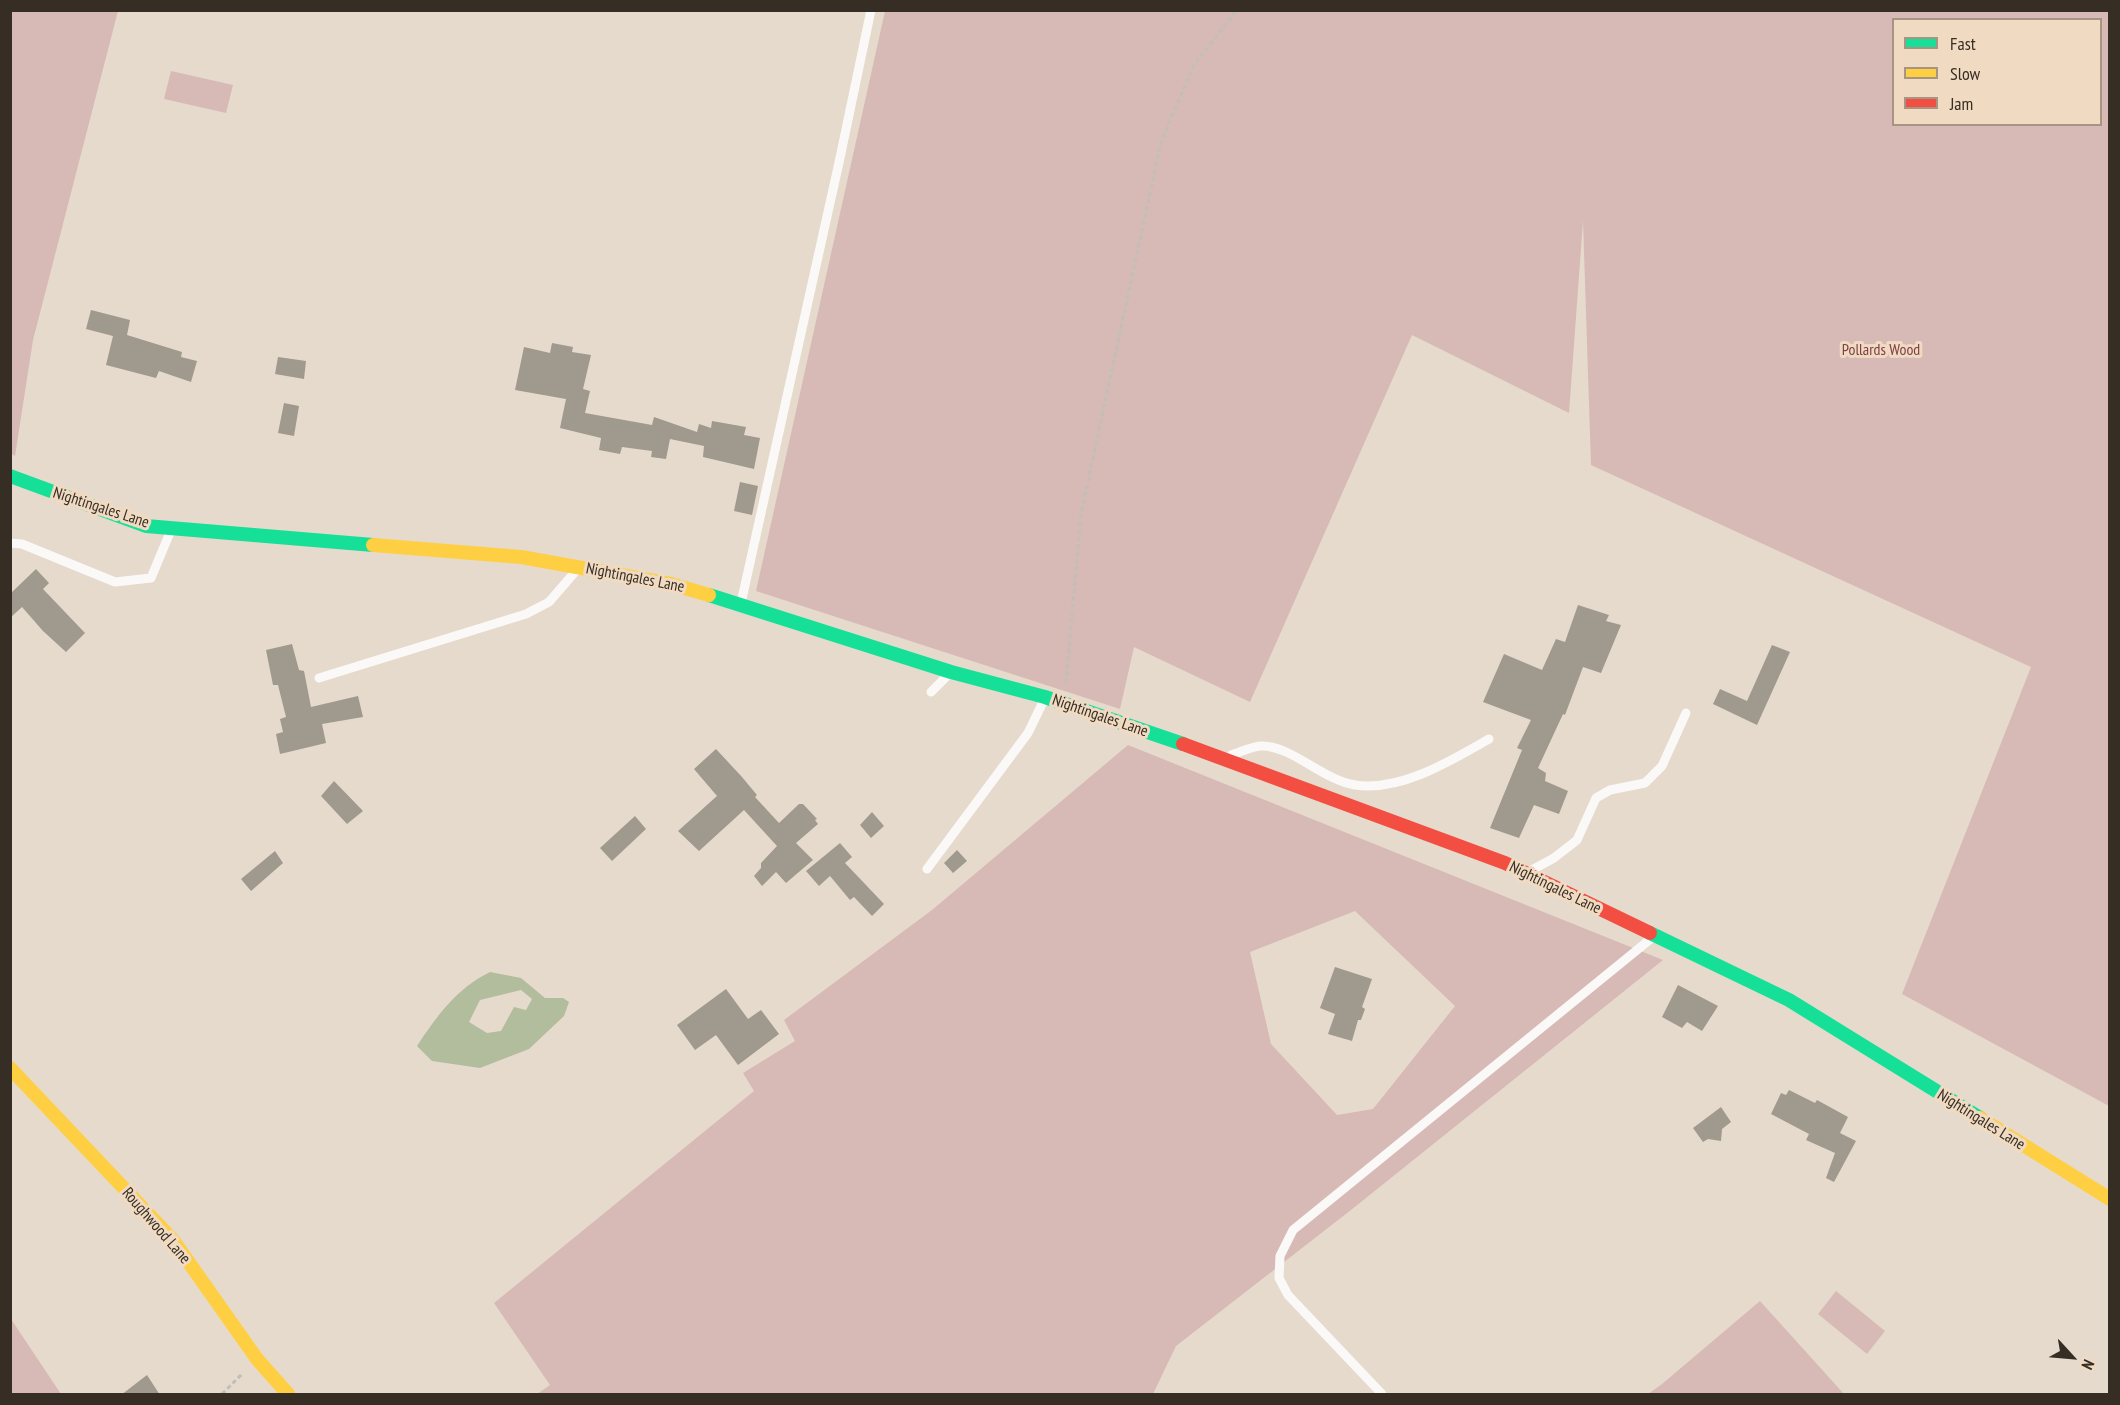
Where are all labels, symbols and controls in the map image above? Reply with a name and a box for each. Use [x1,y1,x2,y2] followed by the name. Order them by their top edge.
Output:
[1892,18,2102,126] legend
[1950,32,1976,55] text: Fast
[1950,62,1980,85] text: Slow
[1950,92,1973,115] text: Jam
[1842,340,1920,360] park label: Pollards Wood
[51,483,151,533] street label: Nightingales Lane
[584,559,686,597] street label: Nightingales Lane
[1050,691,1150,741] street label: Nightingales Lane
[1506,857,1604,919] street label: Nightingales Lane
[1934,1085,2028,1155] street label: Nightingales Lane
[118,1184,194,1268] street label: Roughwood Lane
[2042,1327,2102,1387] north arrow
[2077,1357,2099,1373] text: N

